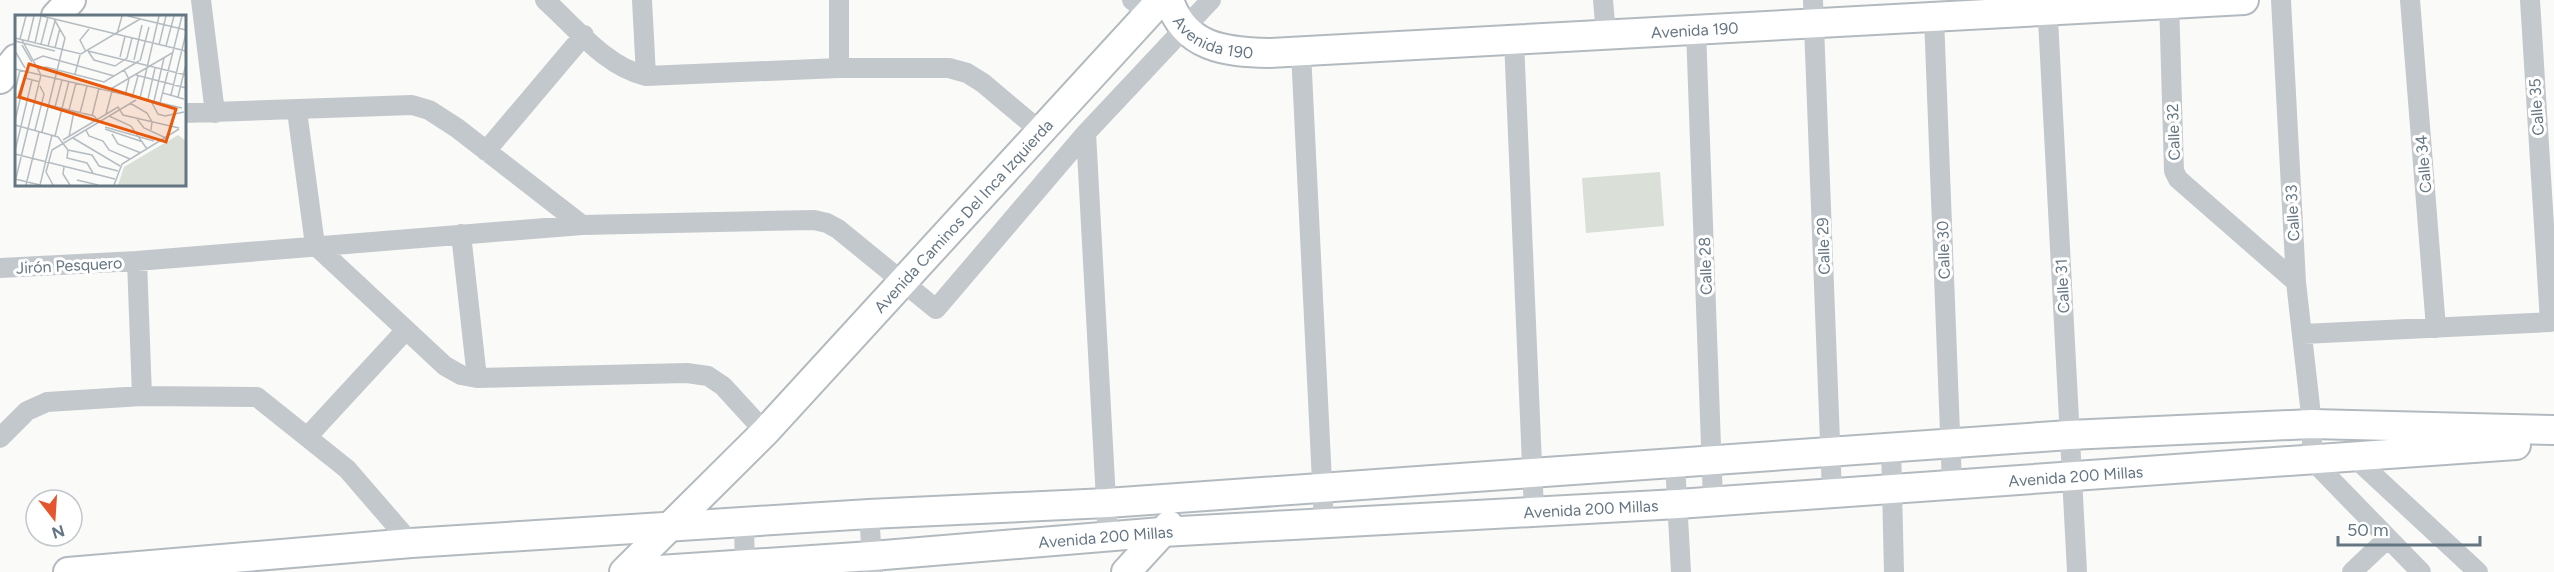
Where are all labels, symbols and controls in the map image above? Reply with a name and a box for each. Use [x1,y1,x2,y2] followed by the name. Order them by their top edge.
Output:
[1169,12,1254,62] street label: Avenida 190
[15,15,186,186] inset map
[1650,18,1739,42] street label: Avenida 190
[2525,78,2548,136] street label: Calle 35
[2163,103,2184,161] street label: Calle 32
[870,116,1057,317] street label: Avenida Caminos Del Inca Izquierda
[2411,134,2435,194] street label: Calle 34
[2282,184,2303,242] street label: Calle 33
[1813,217,1834,275] street label: Calle 29
[1933,220,1954,279] street label: Calle 30
[1695,237,1716,295] street label: Calle 28
[15,253,123,278] street label: Jirón Pesquero
[2052,258,2073,314] street label: Calle 31
[2008,462,2144,491] street label: Avenida 200 Millas
[24,488,84,548] north arrow
[1523,496,1659,522] street label: Avenida 200 Millas
[2338,509,2480,547] scale bar
[2347,519,2389,541] text: 50 m
[50,521,67,543] text: N
[1038,522,1174,552] street label: Avenida 200 Millas

